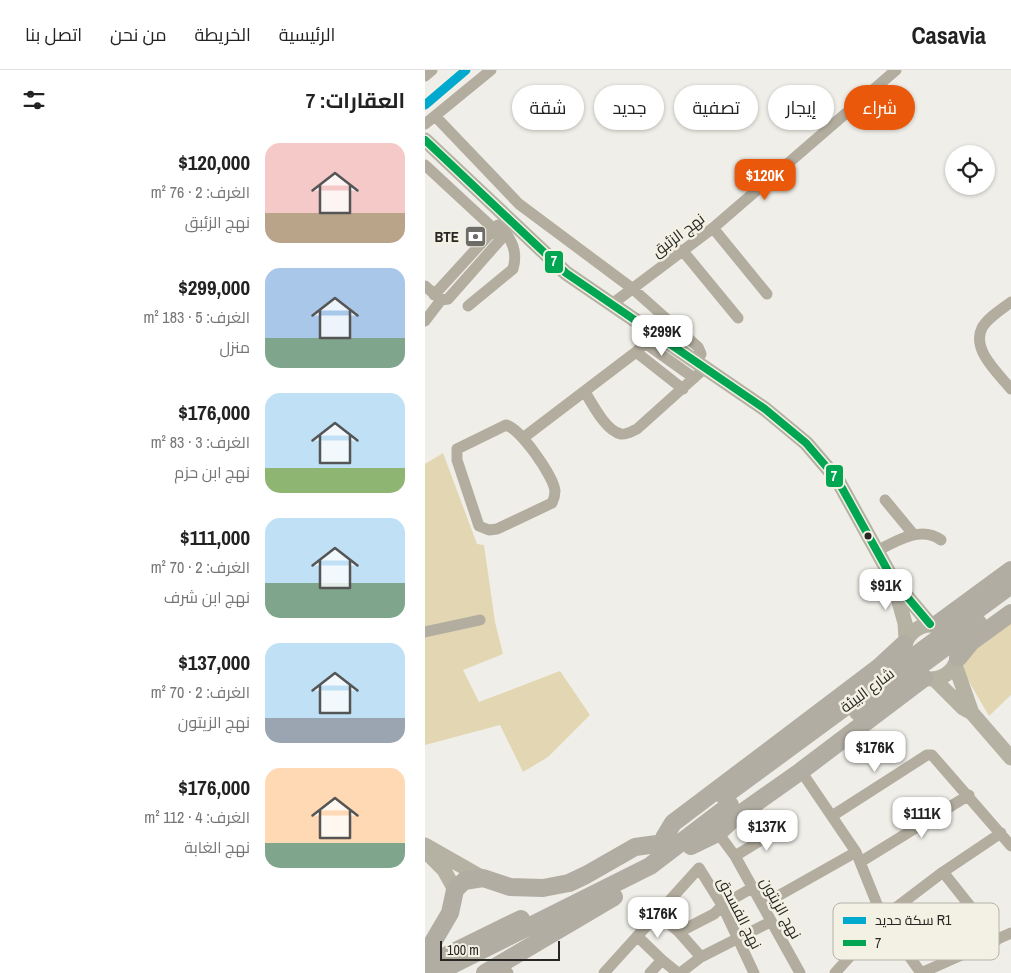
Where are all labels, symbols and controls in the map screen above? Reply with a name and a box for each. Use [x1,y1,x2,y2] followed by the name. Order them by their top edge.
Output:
[912,19,986,51] text: Casavia
[25,22,82,47] text: اتصل بنا
[110,22,167,47] text: من نحن
[195,22,251,47] text: الخريطة
[279,22,335,47] text: الرئيسية
[512,85,584,130] chip: شقة
[594,85,664,130] chip: جديد
[674,85,758,130] chip: تصفية
[768,85,834,130] chip: إيجار
[844,85,915,130] chip: شراء
[20,86,48,114] icon: filters
[306,86,405,115] text: العقارات: 7
[945,145,995,195] map controls
[945,145,995,195] button: locate
[178,148,250,177] text: $120,000
[730,158,800,201] pin: $120K
[305,163,365,223] icon: home
[746,164,784,186] text: $120K
[151,181,250,203] text: الغرف: 2 · 76 m²
[647,208,709,263] street label: نهج الزئبق
[185,211,250,233] text: نهج الزئبق
[463,224,487,248] bank icon: BTE
[434,226,459,247] place label: BTE
[544,250,564,274] line badge: 7
[551,252,558,270] text: 7
[178,273,250,302] text: $299,000
[305,288,365,348] icon: home
[143,306,250,328] text: الغرف: 5 · 183 m²
[627,314,697,357] pin: $299K
[643,320,681,342] text: $299K
[220,336,250,358] text: منزل
[178,398,250,427] text: $176,000
[305,413,365,473] icon: home
[151,431,250,453] text: الغرف: 3 · 83 m²
[174,461,250,483] text: نهج ابن حزم
[825,464,844,488] line badge: 7
[831,467,838,485] text: 7
[180,523,250,552] text: $111,000
[863,531,873,541] unlabelled marker
[305,538,365,598] icon: home
[151,556,250,578] text: الغرف: 2 · 70 m²
[856,568,916,611] pin: $91K
[870,574,902,596] text: $91K
[164,586,250,608] text: نهج ابن شرف
[178,648,250,677] text: $137,000
[305,663,365,723] icon: home
[836,663,899,718] street label: شارع البيئة
[151,681,250,703] text: الغرف: 2 · 70 m²
[178,711,250,733] text: نهج الزيتون
[840,730,910,773] pin: $176K
[856,736,894,758] text: $176K
[178,773,250,802] text: $176,000
[305,788,365,848] icon: home
[887,796,957,839] pin: $111K
[903,802,941,824] text: $111K
[144,806,250,828] text: الغرف: 4 · 112 m²
[732,810,802,852] pin: $137K
[748,815,786,837] text: $137K
[184,836,250,858] text: نهج الغابة
[712,873,767,953] street label: نهج الفسدق
[755,873,807,943] street label: نهج الزيتون
[623,896,693,939] pin: $176K
[639,902,677,924] text: $176K
[833,903,999,960] legend
[875,911,952,929] text: سكة حديد R1
[875,934,881,952] text: 7
[440,938,560,961] scale bar
[447,941,479,959] text: 100 m

